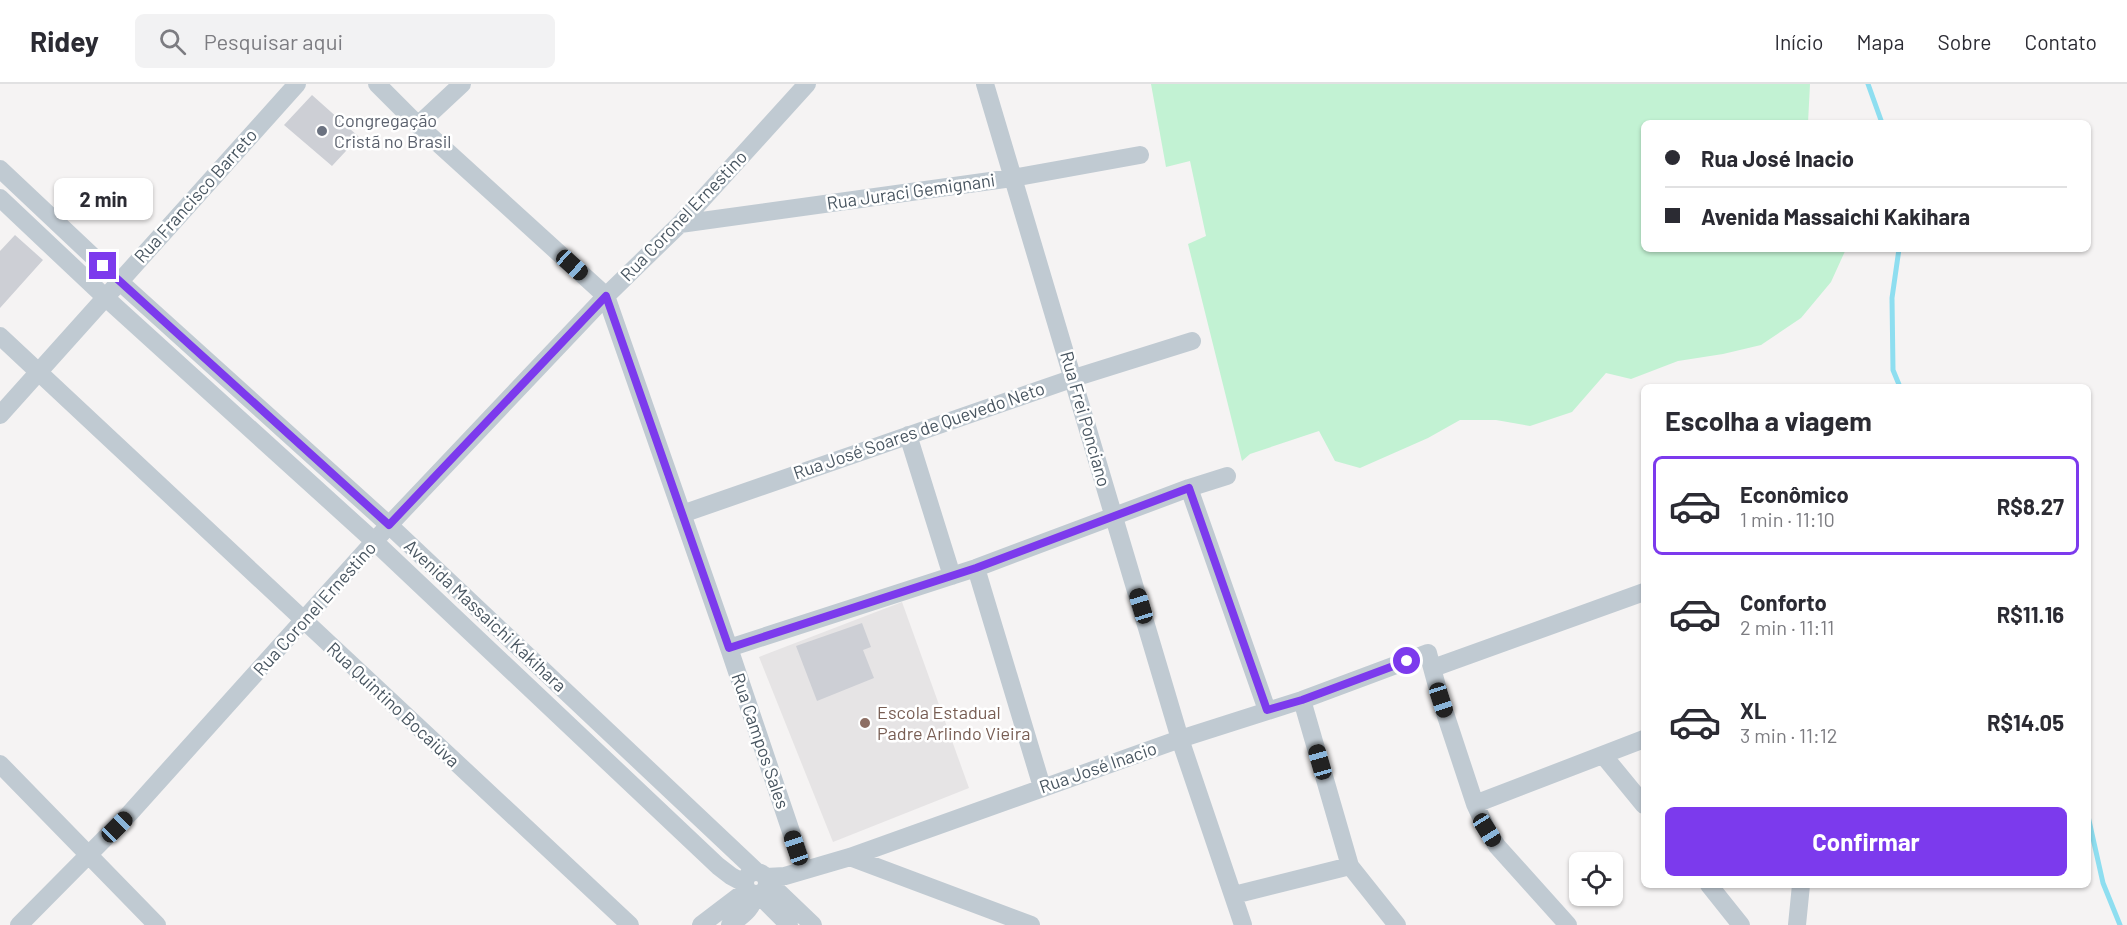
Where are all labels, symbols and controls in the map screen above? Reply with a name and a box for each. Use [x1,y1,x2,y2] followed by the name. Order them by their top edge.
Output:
[135,14,555,68] search box
[30,24,99,58] text: Ridey
[156,25,189,58] icon: search
[204,28,343,54] text: Pesquisar aqui
[1775,29,1823,54] text: Início
[1856,29,1905,54] text: Mapa
[1938,29,1991,54] text: Sobre
[2024,29,2097,54] text: Contato
[334,109,451,152] place label: Congregação Cristã no Brasil
[129,124,261,267] street label: Rua Francisco Barreto
[315,124,329,138] marker: Congregação Cristã no Brasil
[615,145,751,285] street label: Rua Coronel Ernestino
[1701,145,1854,171] text: Rua José Inacio
[825,168,996,214] street label: Rua Juraci Gemignani
[54,179,152,221] callout: 2 min
[80,187,127,211] text: 2 min
[1701,203,1970,229] text: Avenida Massaichi Kakihara
[553,246,591,284] car
[89,252,116,279] route end
[1056,348,1116,489] street label: Rua Frei Ponciano
[790,377,1047,483] street label: Rua José Soares de Quevedo Neto
[1665,404,1872,436] text: Escolha a viagem
[1668,479,1722,533] icon: car
[1740,481,1849,507] text: Econômico
[1997,493,2064,519] text: R$8.27
[1740,507,1835,531] text: 1 min · 11:10
[400,534,571,696] street label: Avenida Massaichi Kakihara
[248,537,380,680] street label: Rua Coronel Ernestino
[1127,586,1155,626] car
[1668,587,1722,641] icon: car
[1740,589,1827,615] text: Conforto
[1997,601,2064,627] text: R$11.16
[1740,615,1834,639] text: 2 min · 11:11
[323,637,465,771] street label: Rua Quintino Bocaiúva
[1393,647,1420,674] route start
[727,670,794,811] street label: Rua Campos Sales
[1427,680,1455,720] car
[1668,695,1722,749] icon: car
[1740,697,1766,723] text: XL
[877,701,1030,744] place label: Escola Estadual Padre Arlindo Vieira
[1987,709,2064,735] text: R$14.05
[858,716,872,730] marker: Escola Estadual Padre Arlindo Vieira
[1740,723,1837,747] text: 3 min · 11:12
[1036,737,1159,797] street label: Rua José Inacio
[1306,742,1334,782] car
[1665,807,2067,876] button: Confirmar
[98,808,136,846] car
[1470,810,1504,850] car
[782,828,810,868] car
[1569,852,1623,906] map controls
[1569,852,1623,906] button: locate

